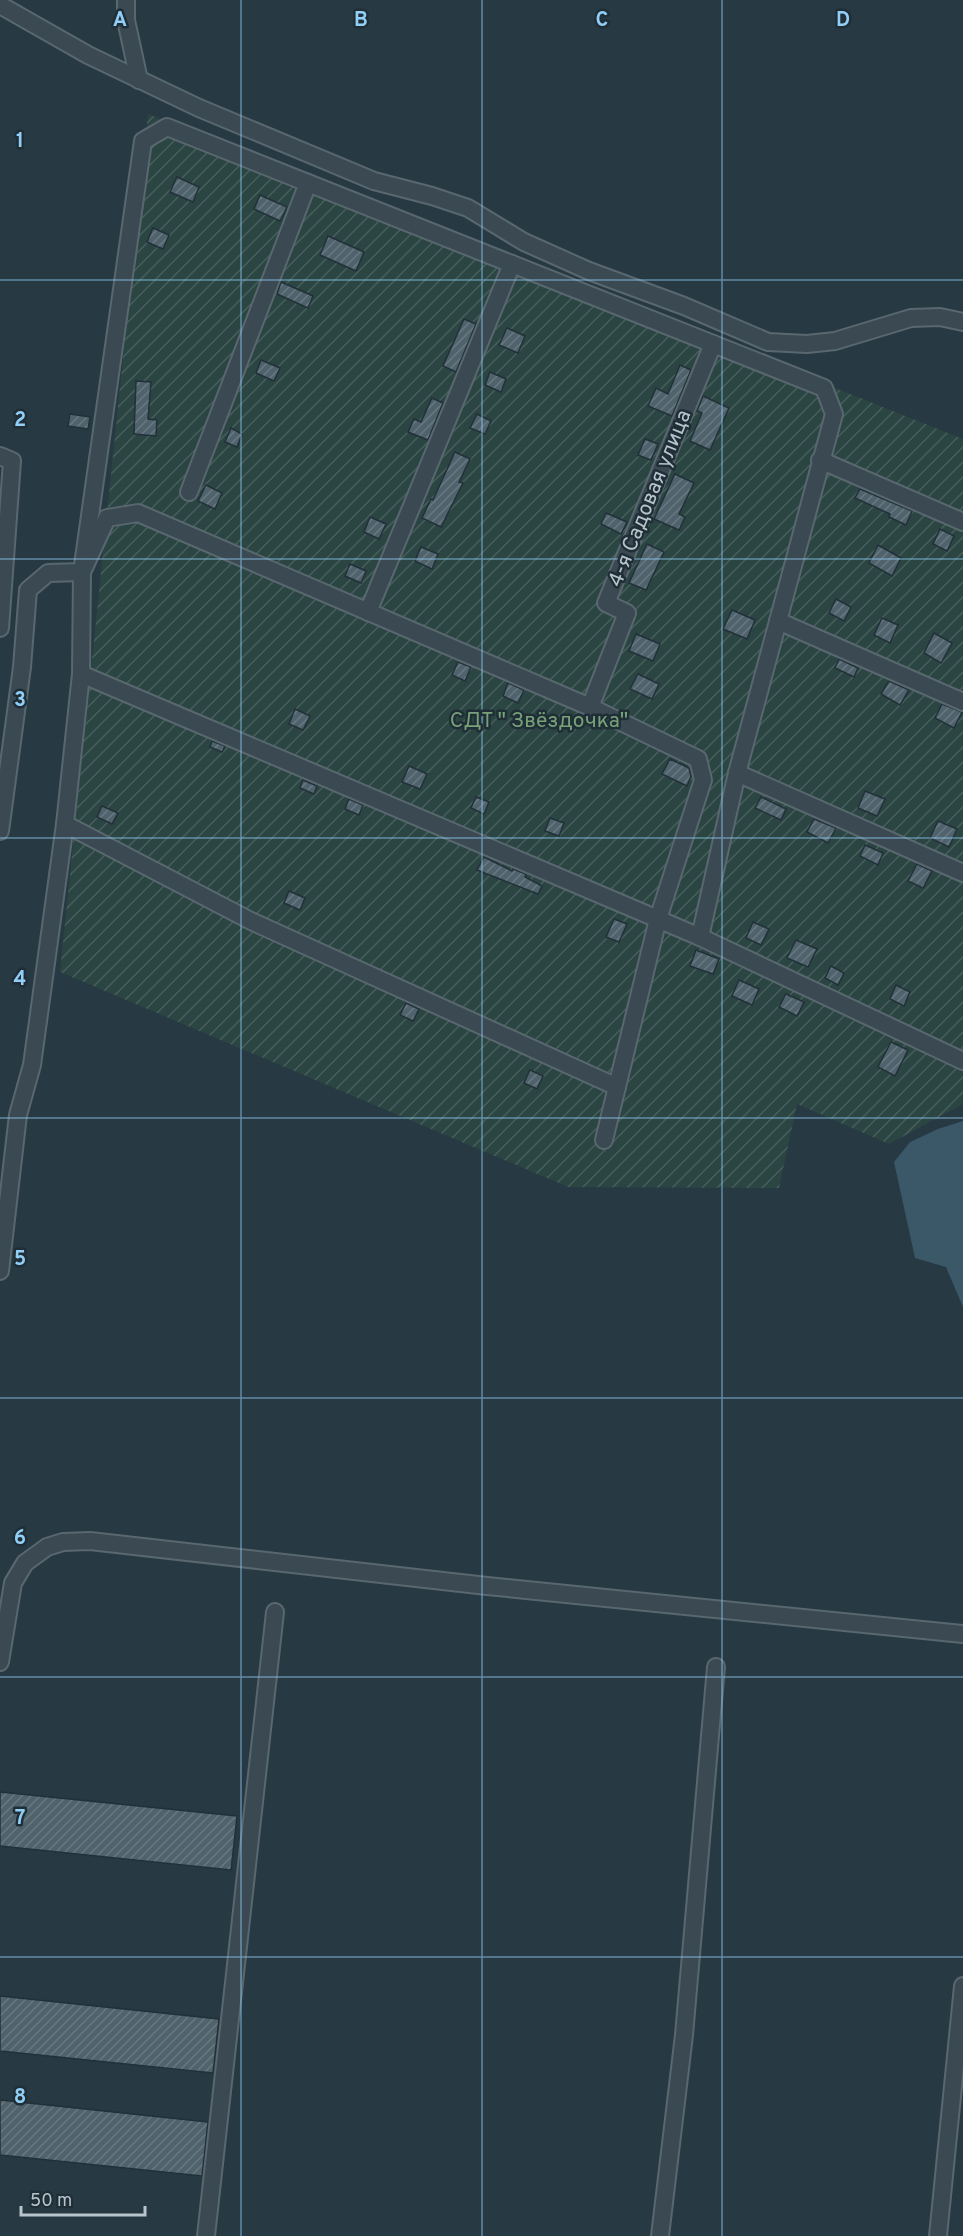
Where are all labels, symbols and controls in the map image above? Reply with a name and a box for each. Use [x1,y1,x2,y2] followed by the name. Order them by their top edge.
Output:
[113,8,127,34] text: A
[354,8,368,34] text: B
[596,8,608,34] text: C
[836,8,850,34] text: D
[16,129,24,155] text: 1
[603,406,698,591] street label: 4-я Садовая улица
[14,408,26,434] text: 2
[14,688,26,714] text: 3
[450,708,628,735] park label: СДТ " Звёздочка"
[14,967,26,993] text: 4
[14,1247,26,1273] text: 5
[14,1526,26,1552] text: 6
[15,1806,25,1832] text: 7
[14,2085,26,2111] text: 8
[21,2179,146,2217] scale bar
[30,2190,72,2213] text: 50 m

